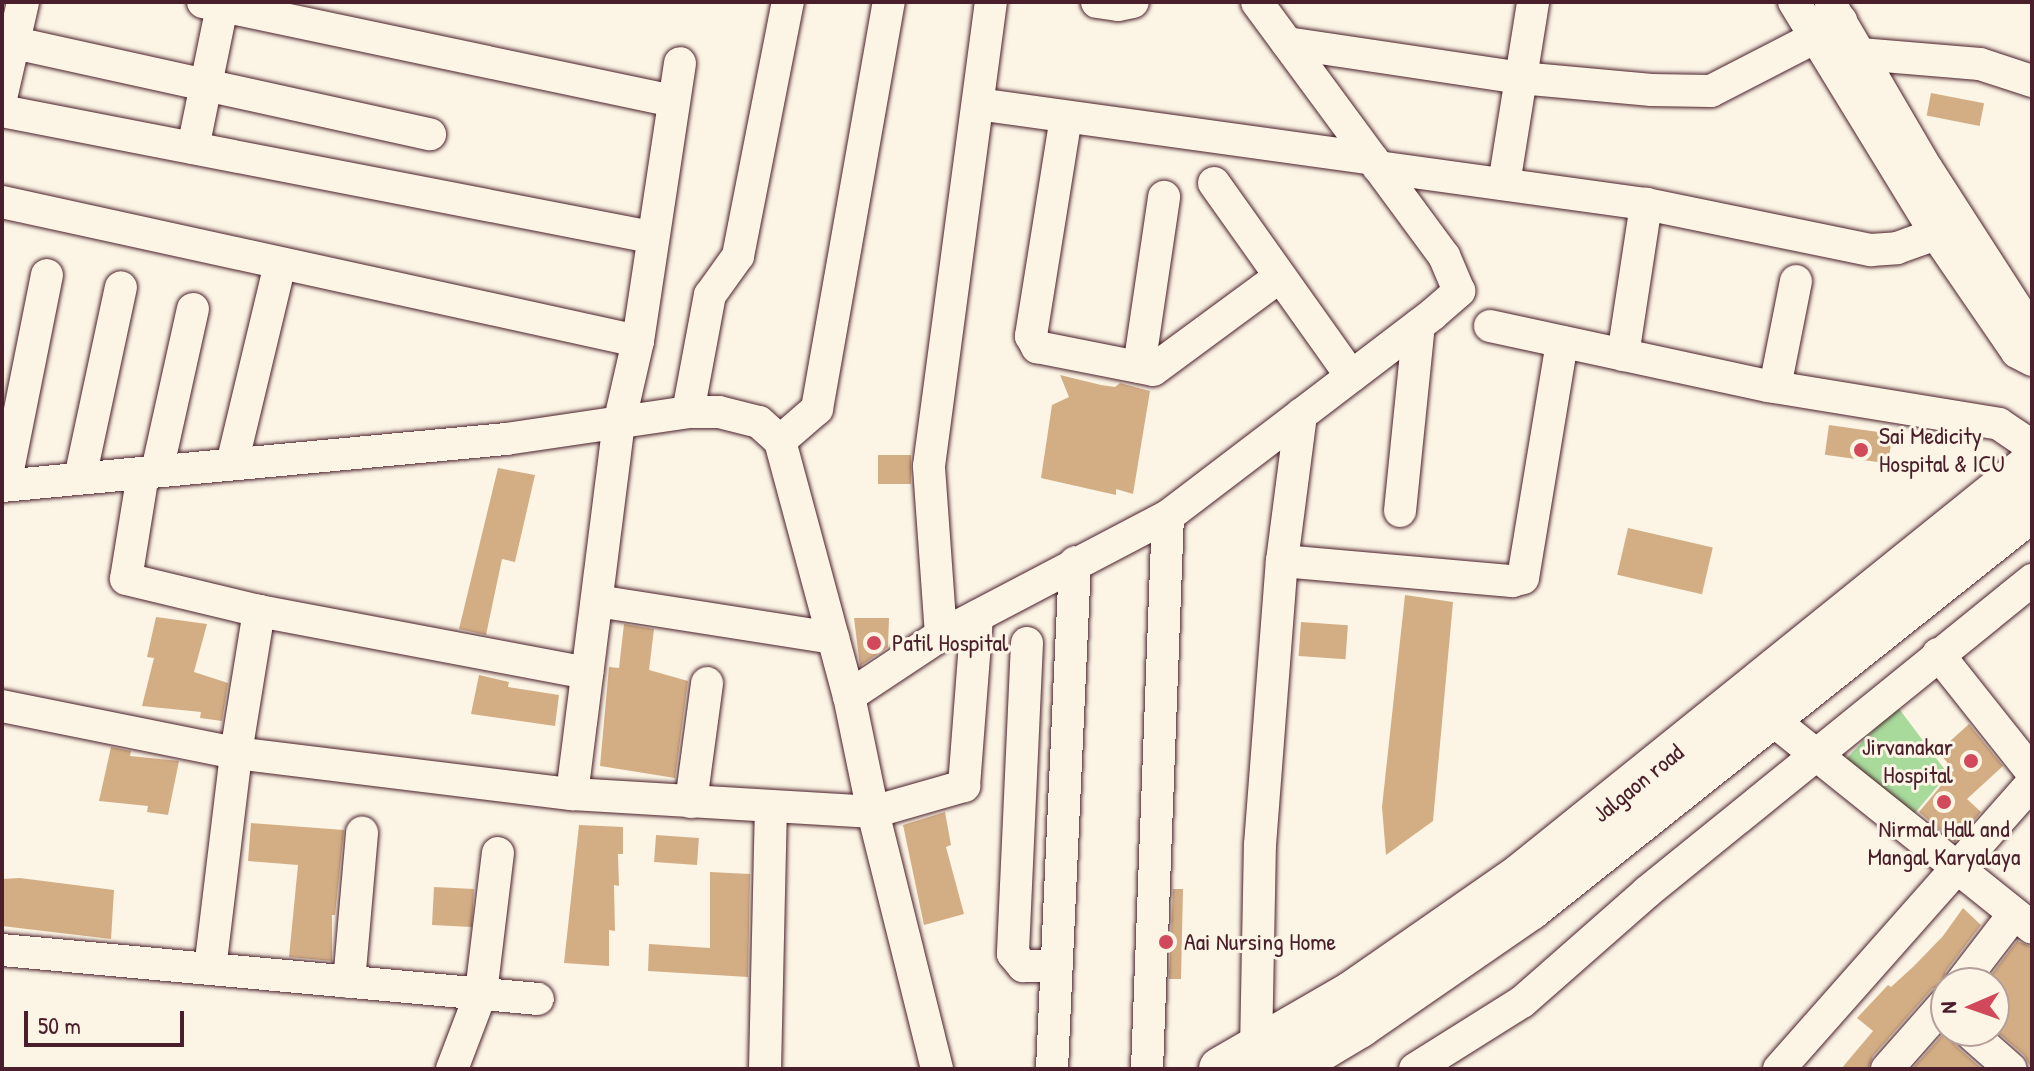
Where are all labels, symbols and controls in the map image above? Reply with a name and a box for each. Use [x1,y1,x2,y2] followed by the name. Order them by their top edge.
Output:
[1879,422,2005,478] place label: Sai Medicity Hospital & ICU
[1850,439,1872,461] marker: Sai Medicity Hospital & ICU
[892,629,1008,657] place label: Patil Hospital
[863,632,885,654] marker: Patil Hospital
[1862,733,1953,789] place label: Jirvanakar Hospital
[1587,738,1689,828] street label: Jalgaon road
[1960,750,1982,772] marker: Jirvanakar Hospital
[1935,793,1953,811] marker: Nirmal Hall and Mangal Karyalaya
[1868,815,2020,871] place label: Nirmal Hall and Mangal Karyalaya
[1184,928,1336,956] place label: Aai Nursing Home
[1155,931,1177,953] marker: Aai Nursing Home
[1930,967,2010,1047] north arrow
[28,995,188,1045] scale bar
[1933,1001,1963,1014] text: N
[38,1009,81,1041] text: 50 m

